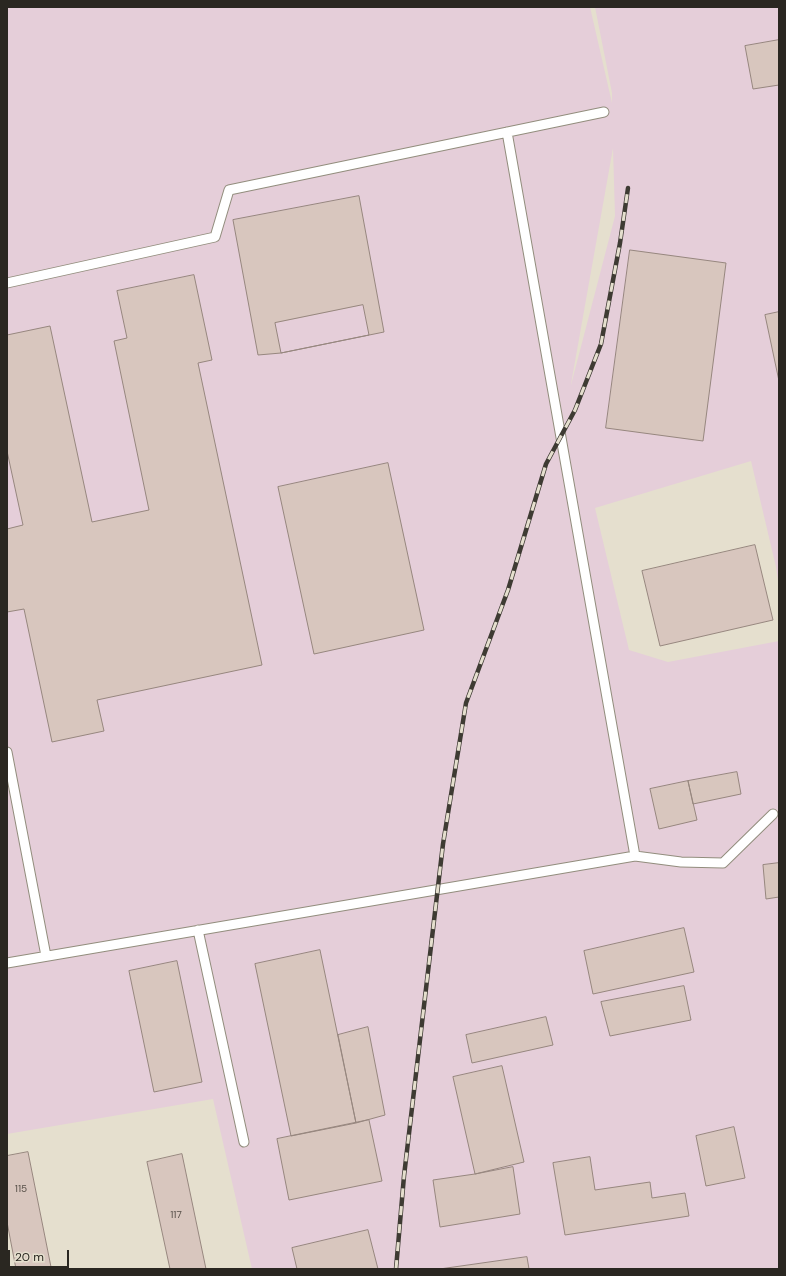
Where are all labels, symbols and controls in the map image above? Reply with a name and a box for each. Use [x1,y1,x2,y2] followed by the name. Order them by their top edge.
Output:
[15,1183,27,1195] house number: 115
[170,1209,182,1221] house number: 117
[10,1242,71,1268] scale bar
[15,1249,44,1265] text: 20 m

